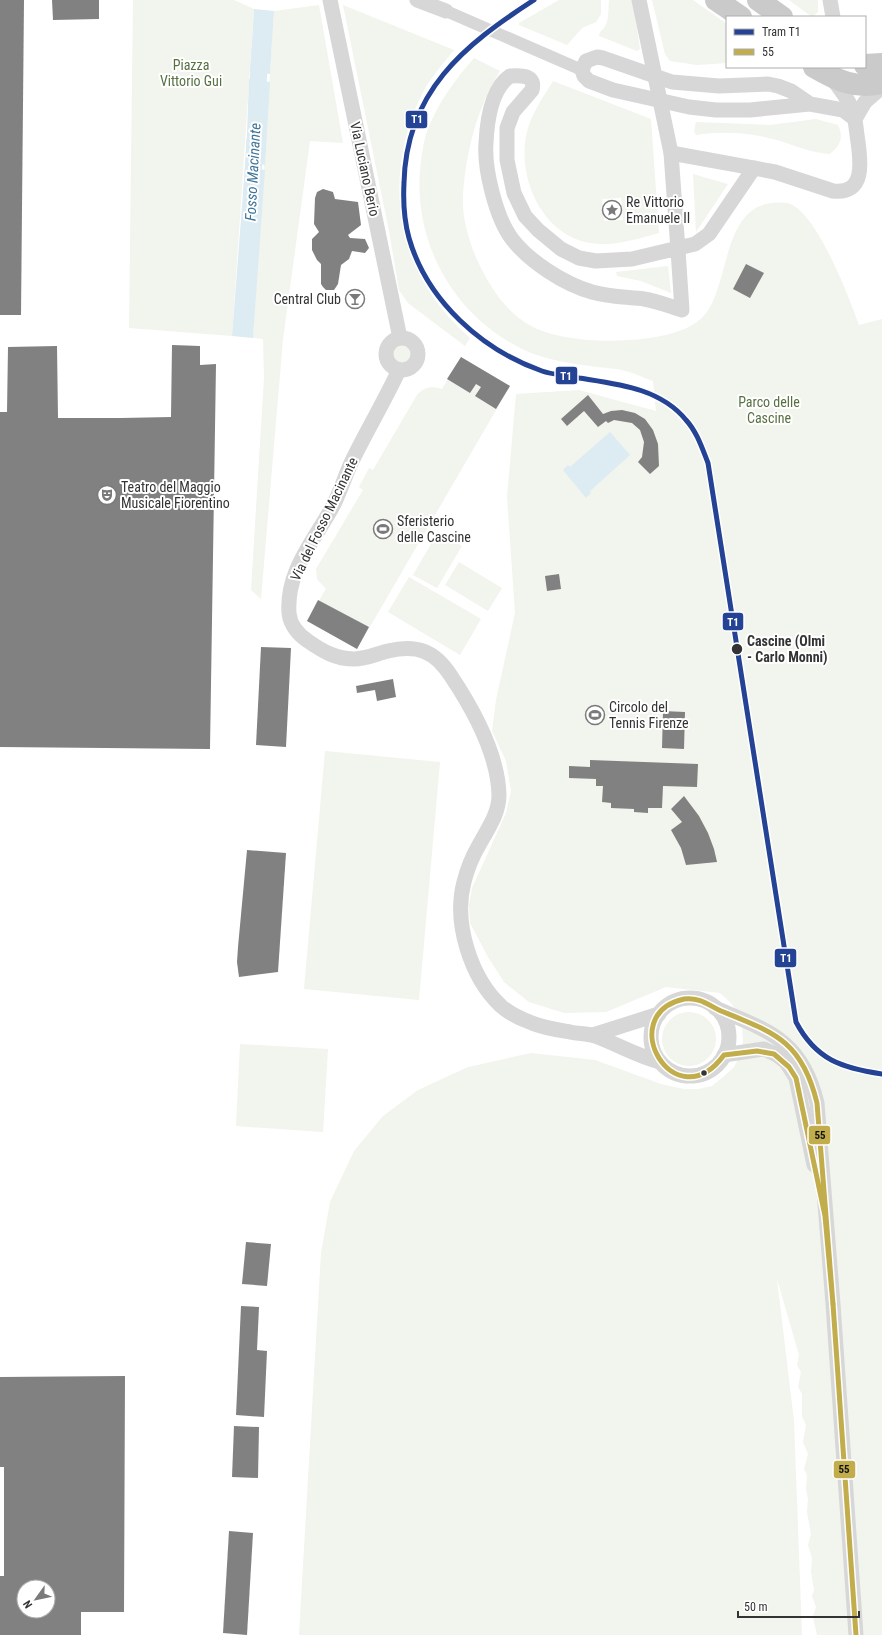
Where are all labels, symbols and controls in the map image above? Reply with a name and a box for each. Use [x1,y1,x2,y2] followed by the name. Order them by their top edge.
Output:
[726,16,866,68] legend
[762,25,801,39] text: Tram T1
[762,45,774,59] text: 55
[160,57,222,89] park label: Piazza Vittorio Gui
[405,110,428,129] line badge: T1
[411,113,423,126] text: T1
[347,120,383,218] street label: Via Luciano Berio
[241,122,265,222] water label: Fosso Macinante
[626,194,690,226] place label: Re Vittorio Emanuele II
[601,199,623,221] place icon: Re Vittorio Emanuele II
[344,288,366,310] bar icon: Central Club
[274,291,341,307] place label: Central Club
[555,366,578,385] line badge: T1
[560,370,572,383] text: T1
[738,394,800,426] park label: Parco delle Cascine
[287,454,361,583] street label: Via del Fosso Macinante
[121,479,230,511] place label: Teatro del Maggio Musicale Fiorentino
[96,484,118,506] theatre icon: Teatro del Maggio Musicale Fiorentino
[397,513,471,545] place label: Sferisterio delle Cascine
[372,518,394,540] sports icon: Sferisterio delle Cascine
[722,612,744,631] line badge: T1
[727,616,739,629] text: T1
[747,633,828,666] place label: Cascine (Olmi - Carlo Monni)
[730,642,744,656] marker: Cascine (Olmi - Carlo Monni)
[609,699,689,731] place label: Circolo del Tennis Firenze
[584,704,606,726] sports icon: Circolo del Tennis Firenze
[774,948,797,968] line badge: T1
[780,952,792,965] text: T1
[699,1068,709,1078] unlabelled marker
[808,1125,831,1145] line badge: 55
[814,1129,826,1142] text: 55
[833,1460,856,1479] line badge: 55
[838,1463,850,1476] text: 55
[16,1579,56,1619] north arrow
[738,1593,859,1619] scale bar
[21,1598,35,1611] text: N
[744,1600,768,1614] text: 50 m

